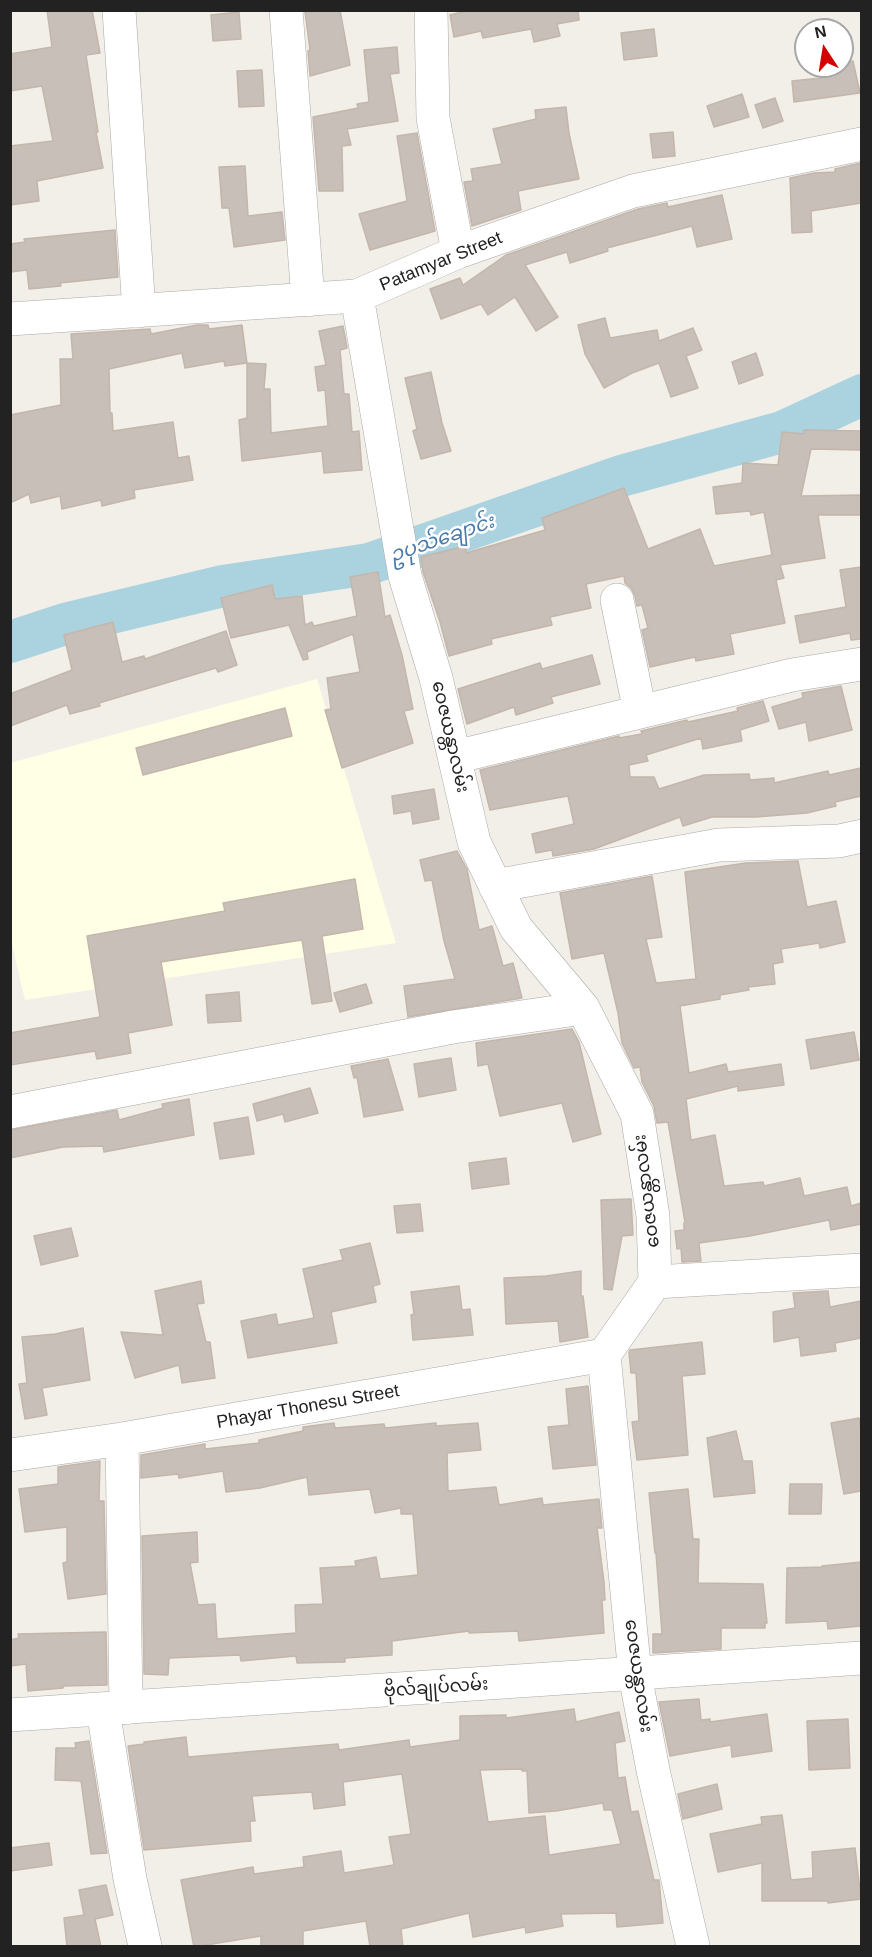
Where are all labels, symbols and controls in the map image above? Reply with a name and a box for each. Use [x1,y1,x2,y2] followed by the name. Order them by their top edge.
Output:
[794,18,854,78] north arrow
[813,22,828,41] text: N
[377,228,505,296] street label: Patamyar Street
[386,510,498,568] water label: ဥပုသ်ချောင်း
[427,679,473,795] street label: ဝေဇယန္တာလမ်း
[629,1133,665,1249] street label: ဝေဇယန္တာလမ်း
[215,1380,401,1434] street label: Phayar Thonesu Street
[619,1618,657,1734] street label: ဝေဇယန္တာလမ်း
[383,1674,489,1702] street label: ဗိုလ်ချုပ်လမ်း

